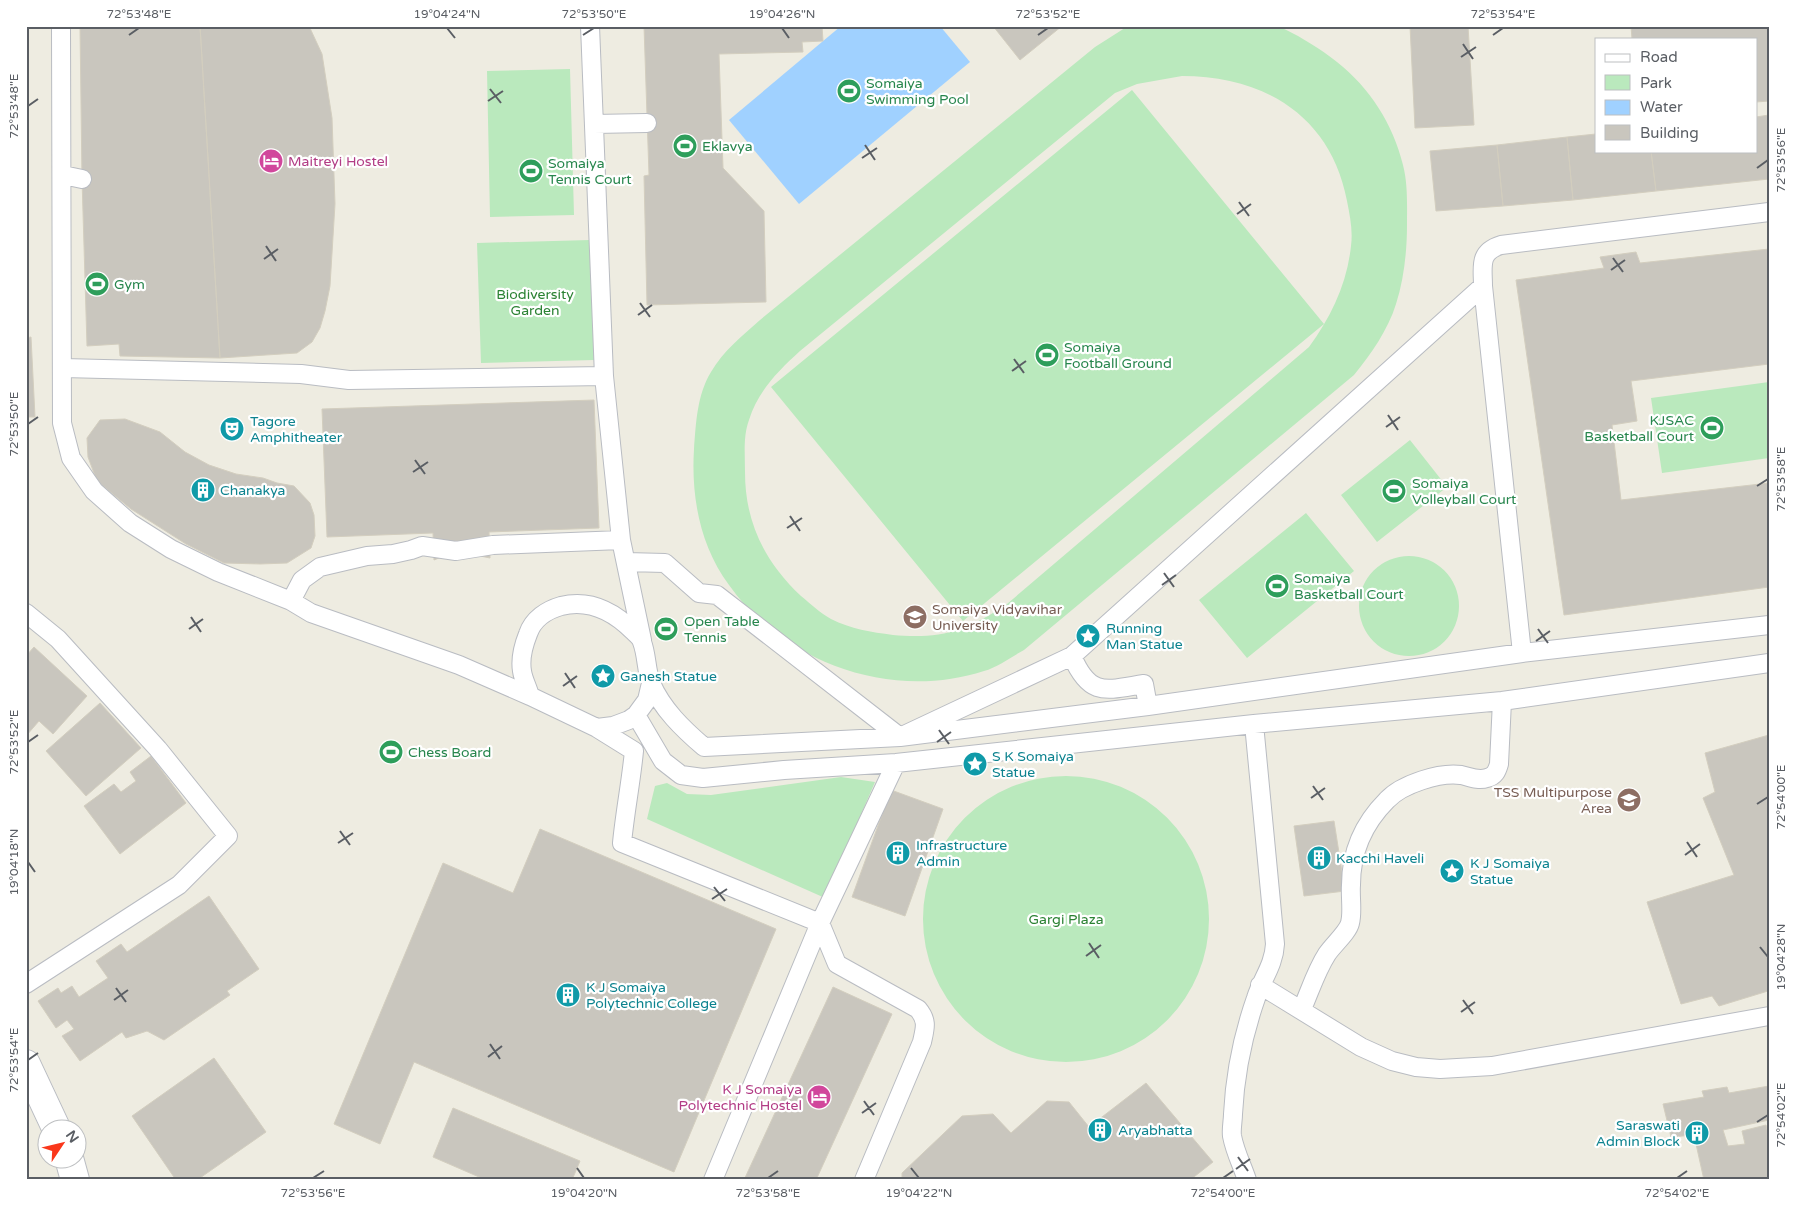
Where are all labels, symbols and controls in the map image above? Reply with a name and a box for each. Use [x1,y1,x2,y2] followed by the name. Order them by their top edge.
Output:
[106,7,172,21] text: 72°53'48"E
[414,7,481,21] text: 19°04'24"N
[561,7,627,21] text: 72°53'50"E
[749,7,816,21] text: 19°04'26"N
[1015,7,1081,21] text: 72°53'52"E
[1470,7,1536,21] text: 72°53'54"E
[1595,38,1758,152] legend
[1640,48,1678,66] text: Road
[7,73,21,139] text: 72°53'48"E
[1640,74,1672,92] text: Park
[866,75,969,108] place label: Somaiya Swimming Pool
[836,78,862,104] sports icon: Somaiya Swimming Pool
[1640,98,1683,116] text: Water
[1640,124,1699,142] text: Building
[1774,127,1788,193] text: 72°53'56"E
[672,133,698,159] sports icon: Eklavya
[702,138,753,155] place label: Eklavya
[258,148,284,174] hotel icon: Maitreyi Hostel
[288,153,388,170] place label: Maitreyi Hostel
[548,155,632,188] place label: Somaiya Tennis Court
[518,158,544,184] sports icon: Somaiya Tennis Court
[84,271,110,297] sports icon: Gym
[114,276,145,293] place label: Gym
[496,286,574,319] park label: Biodiversity Garden
[1064,339,1172,372] place label: Somaiya Football Ground
[1034,342,1060,368] sports icon: Somaiya Football Ground
[7,391,21,457] text: 72°53'50"E
[1584,412,1695,445] place label: KJSAC Basketball Court
[250,413,343,446] place label: Tagore Amphitheater
[1699,415,1725,441] sports icon: KJSAC Basketball Court
[219,416,245,442] theatre icon: Tagore Amphitheater
[1774,446,1788,512] text: 72°53'58"E
[1412,475,1517,508] place label: Somaiya Volleyball Court
[190,477,216,503] building icon: Chanakya
[1381,478,1407,504] sports icon: Somaiya Volleyball Court
[220,482,285,499] place label: Chanakya
[1294,570,1404,603] place label: Somaiya Basketball Court
[1264,573,1290,599] sports icon: Somaiya Basketball Court
[932,601,1063,634] place label: Somaiya Vidyavihar University
[902,604,928,630] school or university icon: Somaiya Vidyavihar University
[684,613,760,646] place label: Open Table Tennis
[653,616,679,642] sports icon: Open Table Tennis
[1106,620,1183,653] place label: Running Man Statue
[1075,623,1101,649] place icon: Running Man Statue
[590,663,616,689] place icon: Ganesh Statue
[620,668,717,685] place label: Ganesh Statue
[7,709,21,775] text: 72°53'52"E
[378,739,404,765] sports icon: Chess Board
[408,744,491,761] place label: Chess Board
[992,748,1074,781] place label: S K Somaiya Statue
[962,751,988,777] place icon: S K Somaiya Statue
[1774,764,1788,830] text: 72°54'00"E
[1494,784,1612,817] place label: TSS Multipurpose Area
[1616,787,1642,813] school or university icon: TSS Multipurpose Area
[7,829,21,896] text: 19°04'18"N
[916,837,1007,870] place label: Infrastructure Admin
[885,840,911,866] building icon: Infrastructure Admin
[1306,845,1332,871] building icon: Kacchi Haveli
[1336,850,1424,867] place label: Kacchi Haveli
[1470,855,1550,888] place label: K J Somaiya Statue
[1439,858,1465,884] place icon: K J Somaiya Statue
[1028,911,1104,928] park label: Gargi Plaza
[1774,924,1788,991] text: 19°04'28"N
[586,979,717,1012] place label: K J Somaiya Polytechnic College
[555,982,581,1008] building icon: K J Somaiya Polytechnic College
[7,1027,21,1093] text: 72°53'54"E
[678,1081,802,1114] place label: K J Somaiya Polytechnic Hostel
[1774,1082,1788,1148] text: 72°54'02"E
[806,1084,832,1110] hotel icon: K J Somaiya Polytechnic Hostel
[1087,1117,1113,1143] building icon: Aryabhatta
[1596,1117,1680,1150] place label: Saraswati Admin Block
[38,1118,88,1168] north arrow
[1684,1120,1710,1146] building icon: Saraswati Admin Block
[1118,1122,1193,1139] place label: Aryabhatta
[62,1127,82,1146] text: N
[280,1186,346,1200] text: 72°53'56"E
[551,1186,618,1200] text: 19°04'20"N
[735,1186,801,1200] text: 72°53'58"E
[886,1186,953,1200] text: 19°04'22"N
[1190,1186,1256,1200] text: 72°54'00"E
[1644,1186,1710,1200] text: 72°54'02"E

